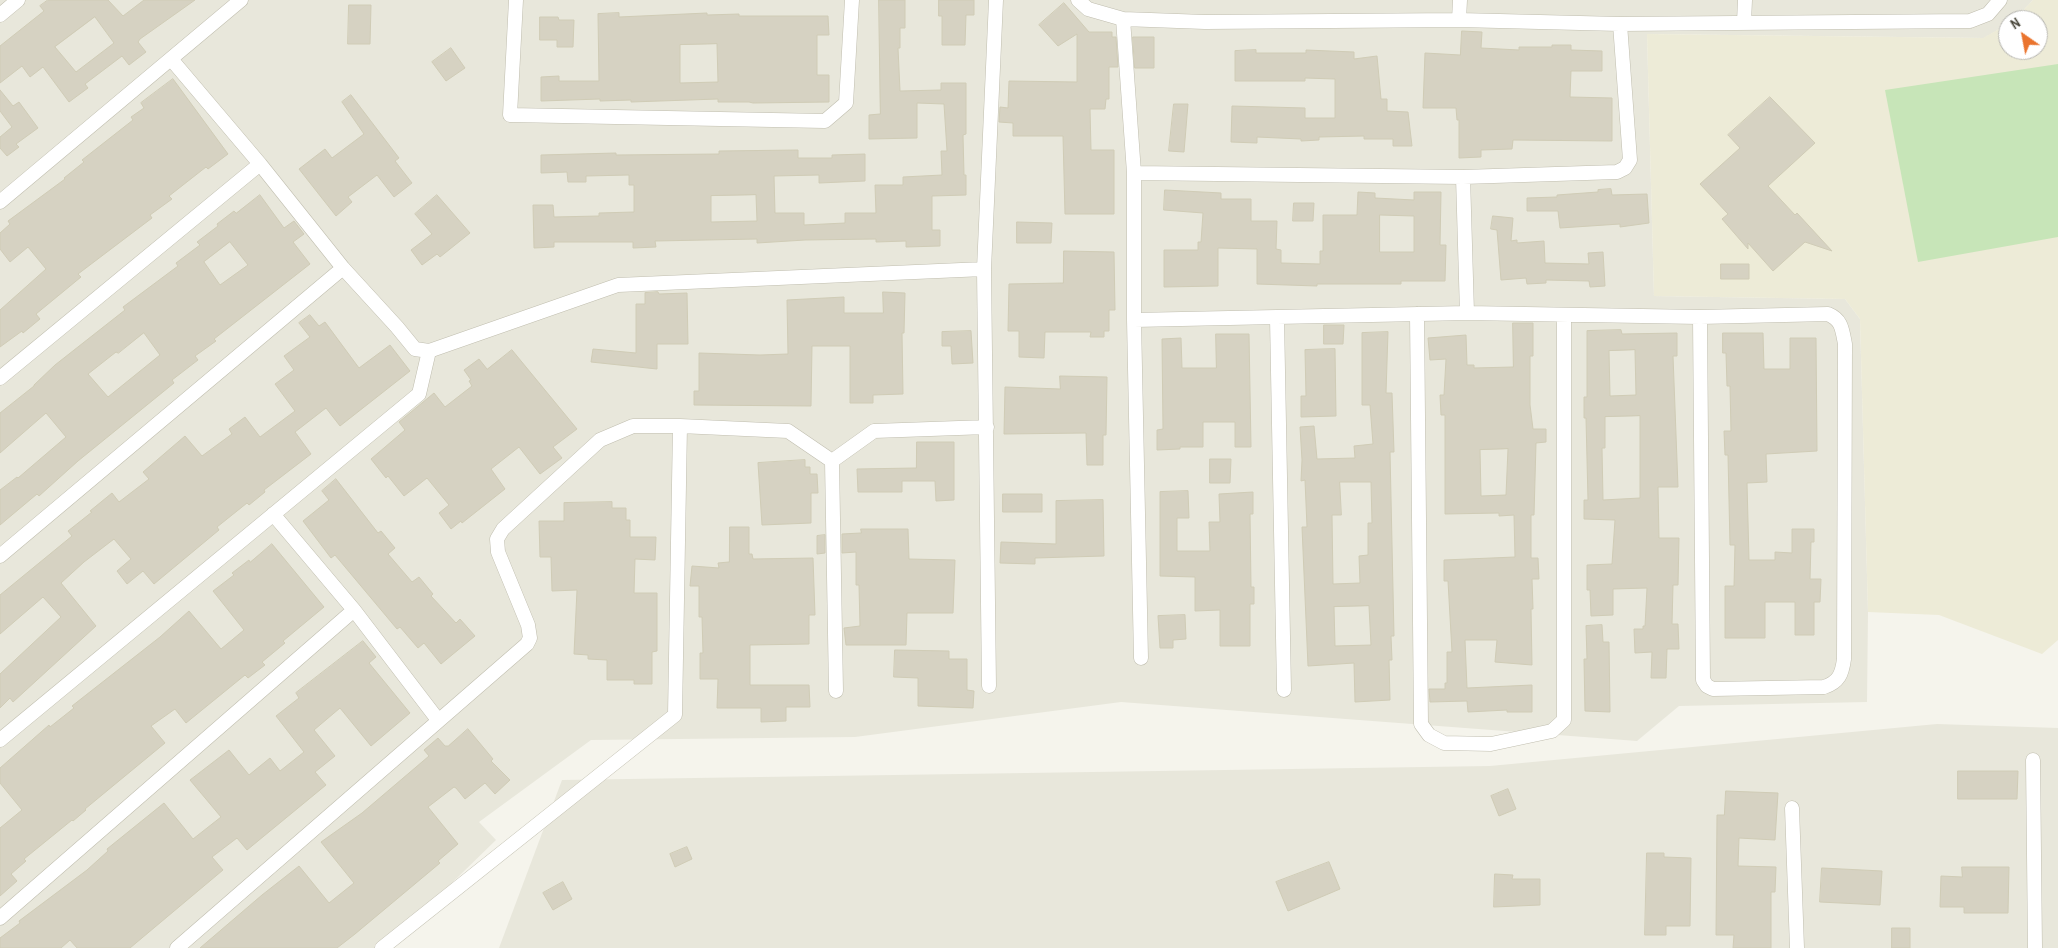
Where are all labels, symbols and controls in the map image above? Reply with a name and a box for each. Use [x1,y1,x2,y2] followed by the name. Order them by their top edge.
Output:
[1998,10,2048,60] north arrow
[2007,13,2024,33] text: N

